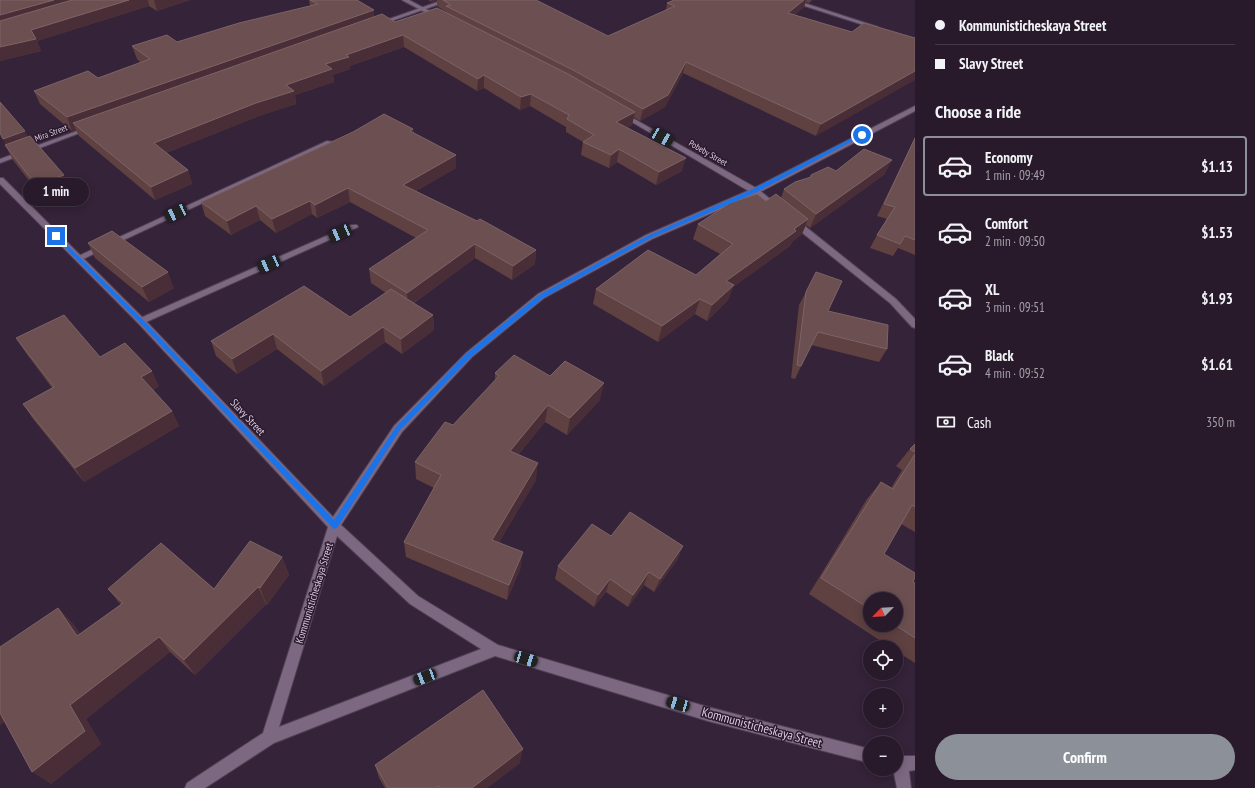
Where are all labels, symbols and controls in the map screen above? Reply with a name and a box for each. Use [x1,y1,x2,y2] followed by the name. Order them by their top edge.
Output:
[959,16,1106,35] text: Kommunisticheskaya Street
[959,54,1023,73] text: Slavy Street
[935,100,1021,123] text: Choose a ride
[33,121,69,144] street label: Mira Street
[649,126,675,148] car
[853,126,871,144] route start
[687,137,730,168] street label: Pobeby Street
[937,148,973,184] icon: car
[985,148,1033,167] text: Economy
[1201,157,1233,176] text: $1.13
[985,167,1045,184] text: 1 min · 09:49
[23,178,89,206] callout: 1 min
[43,183,69,200] text: 1 min
[163,202,189,224] car
[937,214,973,250] icon: car
[985,214,1028,233] text: Comfort
[327,223,353,243] car
[1201,223,1233,242] text: $1.53
[47,227,65,245] route end
[985,233,1045,250] text: 2 min · 09:50
[256,254,282,274] car
[937,280,973,316] icon: car
[985,280,999,299] text: XL
[1201,289,1233,308] text: $1.93
[985,299,1045,316] text: 3 min · 09:51
[937,346,973,382] icon: car
[985,346,1014,365] text: Black
[1201,355,1233,374] text: $1.61
[985,365,1045,382] text: 4 min · 09:52
[228,396,268,438] street label: Slavy Street
[935,411,957,433] icon: cash
[967,413,991,432] text: Cash
[1206,414,1235,431] text: 350 m
[292,541,336,645] street label: Kommunisticheskaya Street
[863,592,903,632] north arrow
[863,592,903,776] map controls
[863,640,903,680] button: locate
[513,650,539,668] car
[412,667,438,687] car
[863,688,903,728] button: +
[665,695,691,713] car
[700,703,824,752] street label: Kommunisticheskaya Street
[935,734,1235,780] button: Confirm
[863,736,903,776] button: −

